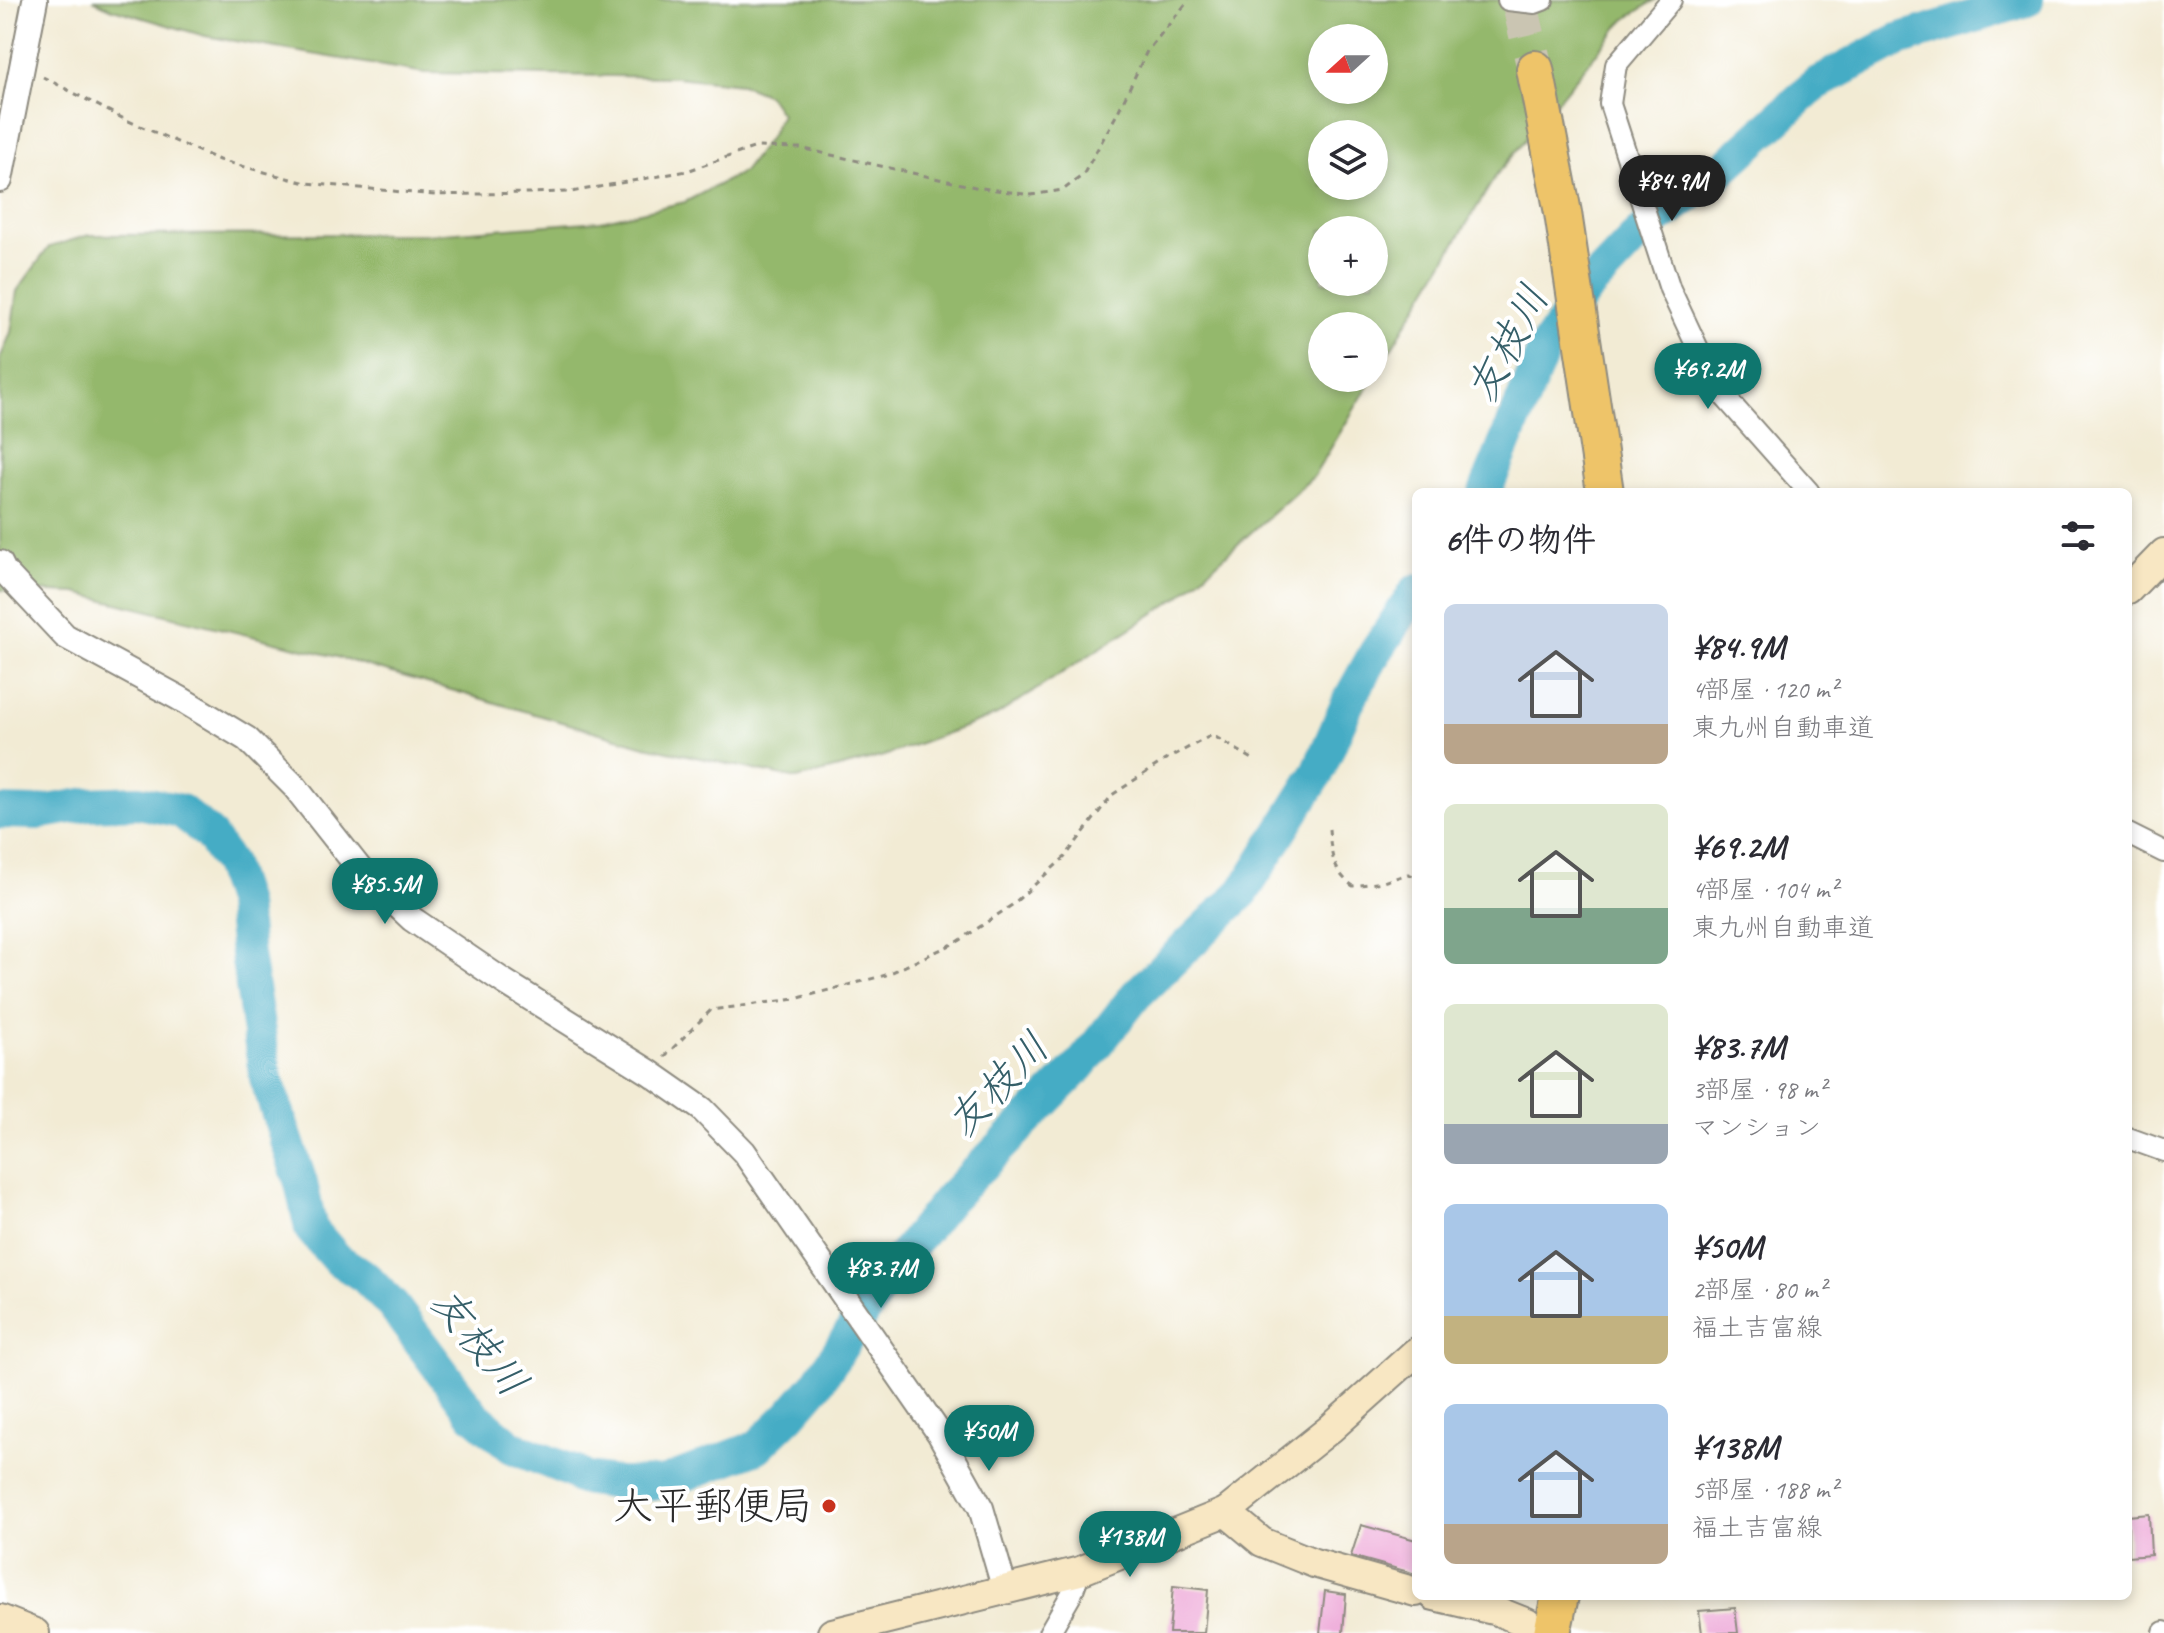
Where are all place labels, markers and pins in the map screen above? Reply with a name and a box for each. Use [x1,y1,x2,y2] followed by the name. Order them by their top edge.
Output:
[1607,155,1737,223] pin: ¥84.9M
[1643,343,1773,411] pin: ¥69.2M
[320,858,450,926] pin: ¥85.5M
[816,1242,946,1310] pin: ¥83.7M
[942,1405,1036,1473] pin: ¥50M
[613,1481,813,1531] place label: 大平郵便局
[820,1497,838,1515] marker: 大平郵便局
[1074,1511,1186,1579] pin: ¥138M

